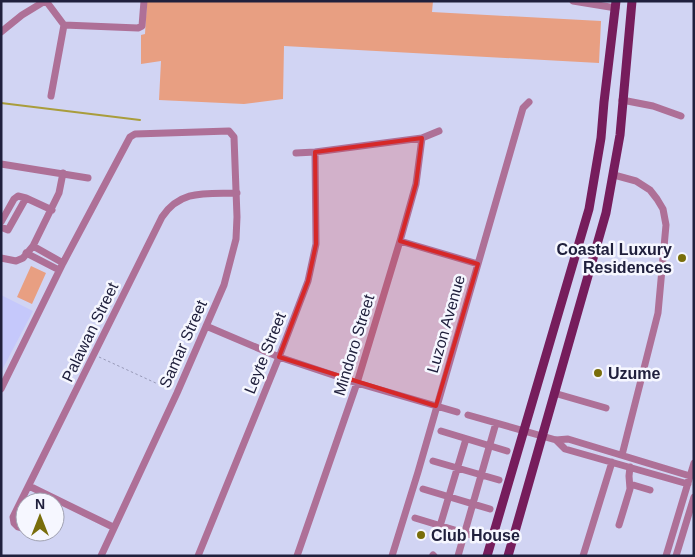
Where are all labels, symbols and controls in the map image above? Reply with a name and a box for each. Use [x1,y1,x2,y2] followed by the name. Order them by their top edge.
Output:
[556,241,672,276] place label: Coastal Luxury Residences
[676,252,688,264] marker: Coastal Luxury Residences
[424,273,468,375] street label: Luzon Avenue
[59,279,122,384] street label: Palawan Street
[331,292,378,398] street label: Mindoro Street
[156,297,210,391] street label: Samar Street
[241,309,289,396] street label: Leyte Street
[608,365,661,382] place label: Uzume
[592,367,604,379] marker: Uzume
[15,492,65,542] north arrow
[35,496,45,512] text: N
[431,527,520,544] place label: Club House
[415,529,427,541] marker: Club House

